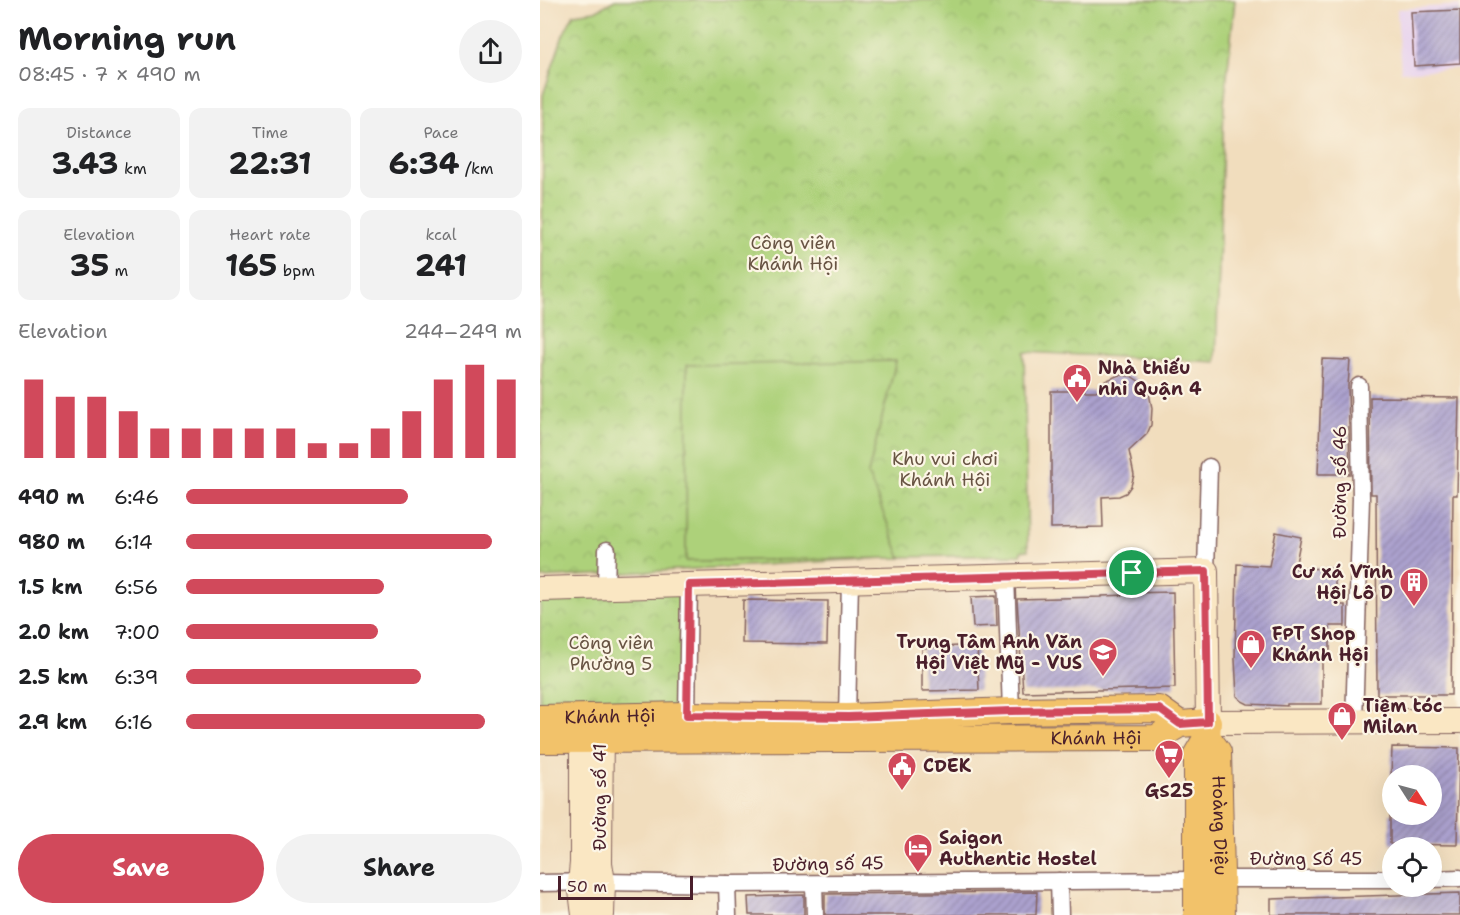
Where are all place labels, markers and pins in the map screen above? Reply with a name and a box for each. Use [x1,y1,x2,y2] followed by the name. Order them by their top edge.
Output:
[1098,356,1202,401] place label: Nhà thiếu nhi Quận 4
[1061,362,1093,404] public building icon: Nhà thiếu nhi Quận 4
[1106,547,1157,598] pin
[1292,560,1393,605] place label: Cư xá Vĩnh Hội Lô D
[1398,566,1430,608] building icon: Cư xá Vĩnh Hội Lô D
[1272,622,1369,667] place label: FPT Shop Khánh Hội
[1235,628,1267,670] shop icon: FPT Shop Khánh Hội
[897,630,1082,675] place label: Trung Tâm Anh Văn Hội Việt Mỹ - VUS
[1087,636,1119,678] school or university icon: Trung Tâm Anh Văn Hội Việt Mỹ - VUS
[1363,694,1443,739] place label: Tiệm tóc Milan
[1326,700,1358,742] shop icon: Tiệm tóc Milan
[1153,738,1185,780] supermarket icon: GS25
[886,750,918,792] public building icon: CDEK
[923,754,972,778] place label: CDEK
[1145,779,1193,803] place label: GS25
[939,826,1097,871] place label: Saigon Authentic Hostel
[902,832,934,874] hotel icon: Saigon Authentic Hostel

